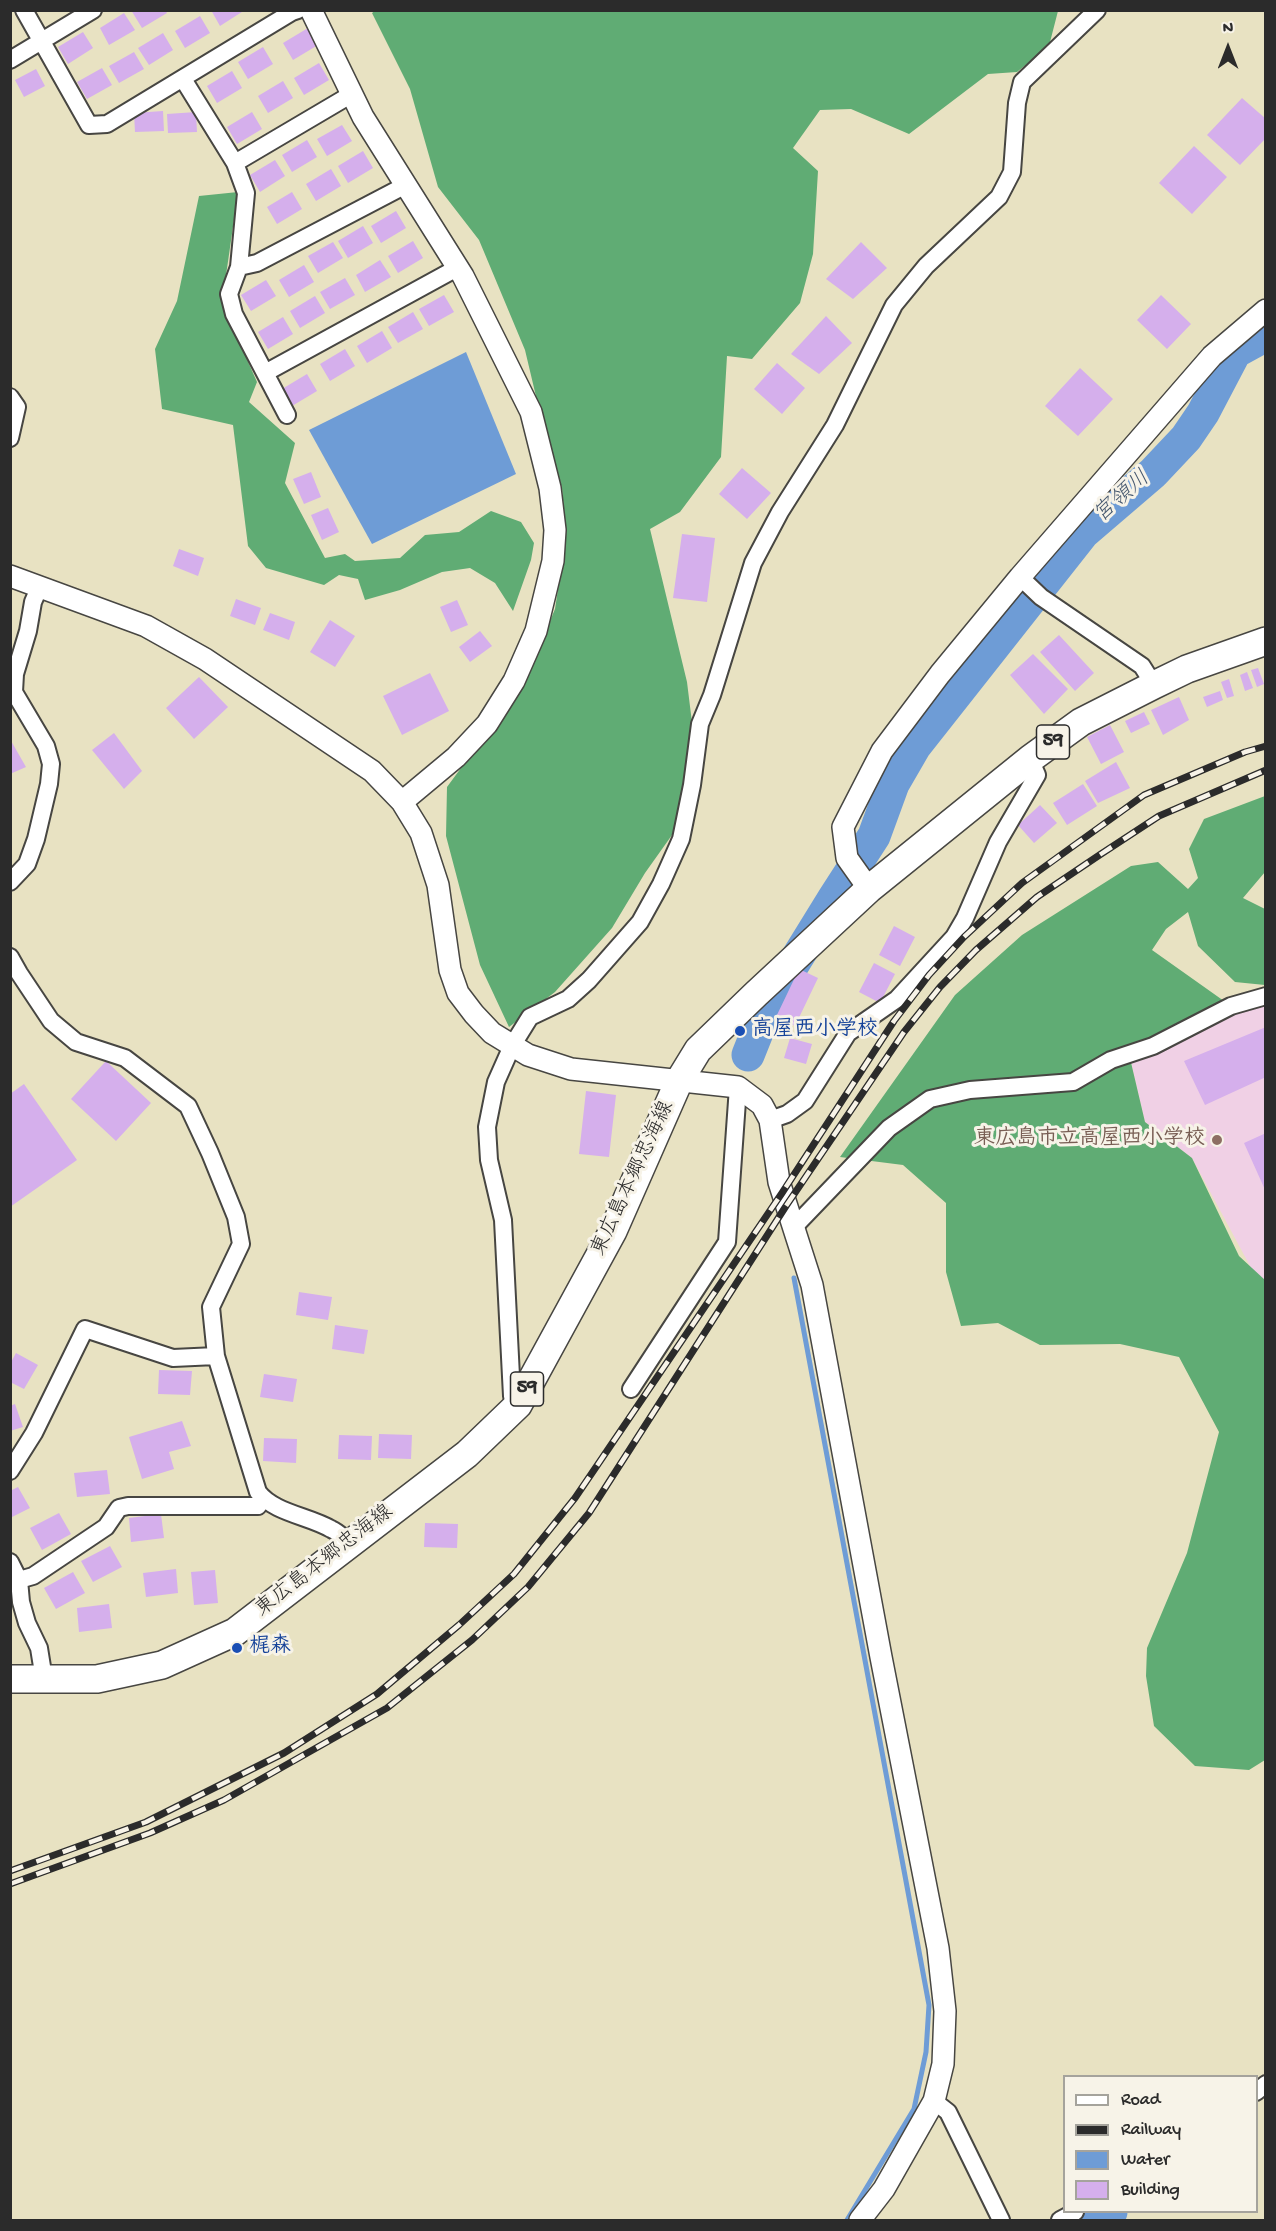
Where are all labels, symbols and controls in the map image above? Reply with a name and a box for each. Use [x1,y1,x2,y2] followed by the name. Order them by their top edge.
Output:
[1198,18,1258,78] north arrow
[1223,20,1233,39] text: N
[1089,466,1157,530] water label: 宮領川
[1036,725,1070,759] road number: 59
[752,1018,878,1044] place label: 高屋西小学校
[733,1024,747,1038] marker: 高屋西小学校
[587,1098,681,1260] street label: 東広島本郷忠海線
[974,1127,1205,1153] place label: 東広島市立高屋西小学校
[1210,1133,1224,1147] marker: 東広島市立高屋西小学校
[510,1372,544,1406] road number: 59
[251,1500,399,1624] street label: 東広島本郷忠海線
[249,1635,291,1661] place label: 梶森
[230,1641,244,1655] marker: 梶森
[1063,2075,1258,2213] legend
[1121,2090,1160,2111] text: Road
[1121,2120,1181,2141] text: Railway
[1121,2150,1169,2171] text: Water
[1121,2180,1180,2201] text: Building

